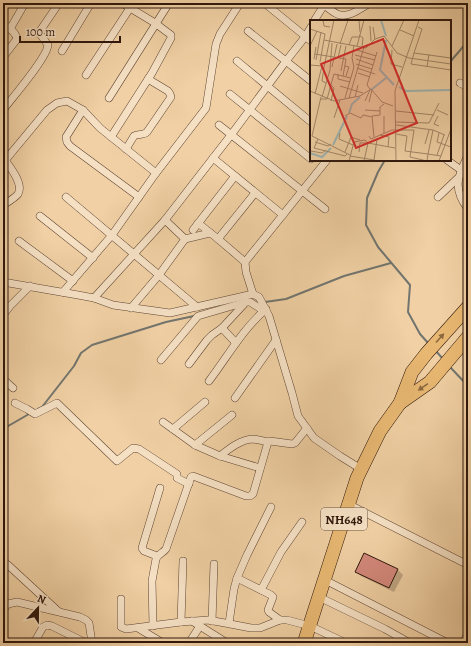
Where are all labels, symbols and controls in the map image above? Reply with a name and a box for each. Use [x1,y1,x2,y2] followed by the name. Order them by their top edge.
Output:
[20,18,120,44] scale bar
[310,20,451,161] inset map
[26,24,55,40] text: 100 m
[435,334,444,343] one-way arrow
[418,383,428,391] one-way arrow
[321,508,367,530] road number: NH648
[18,588,58,628] north arrow
[35,591,48,608] text: N

